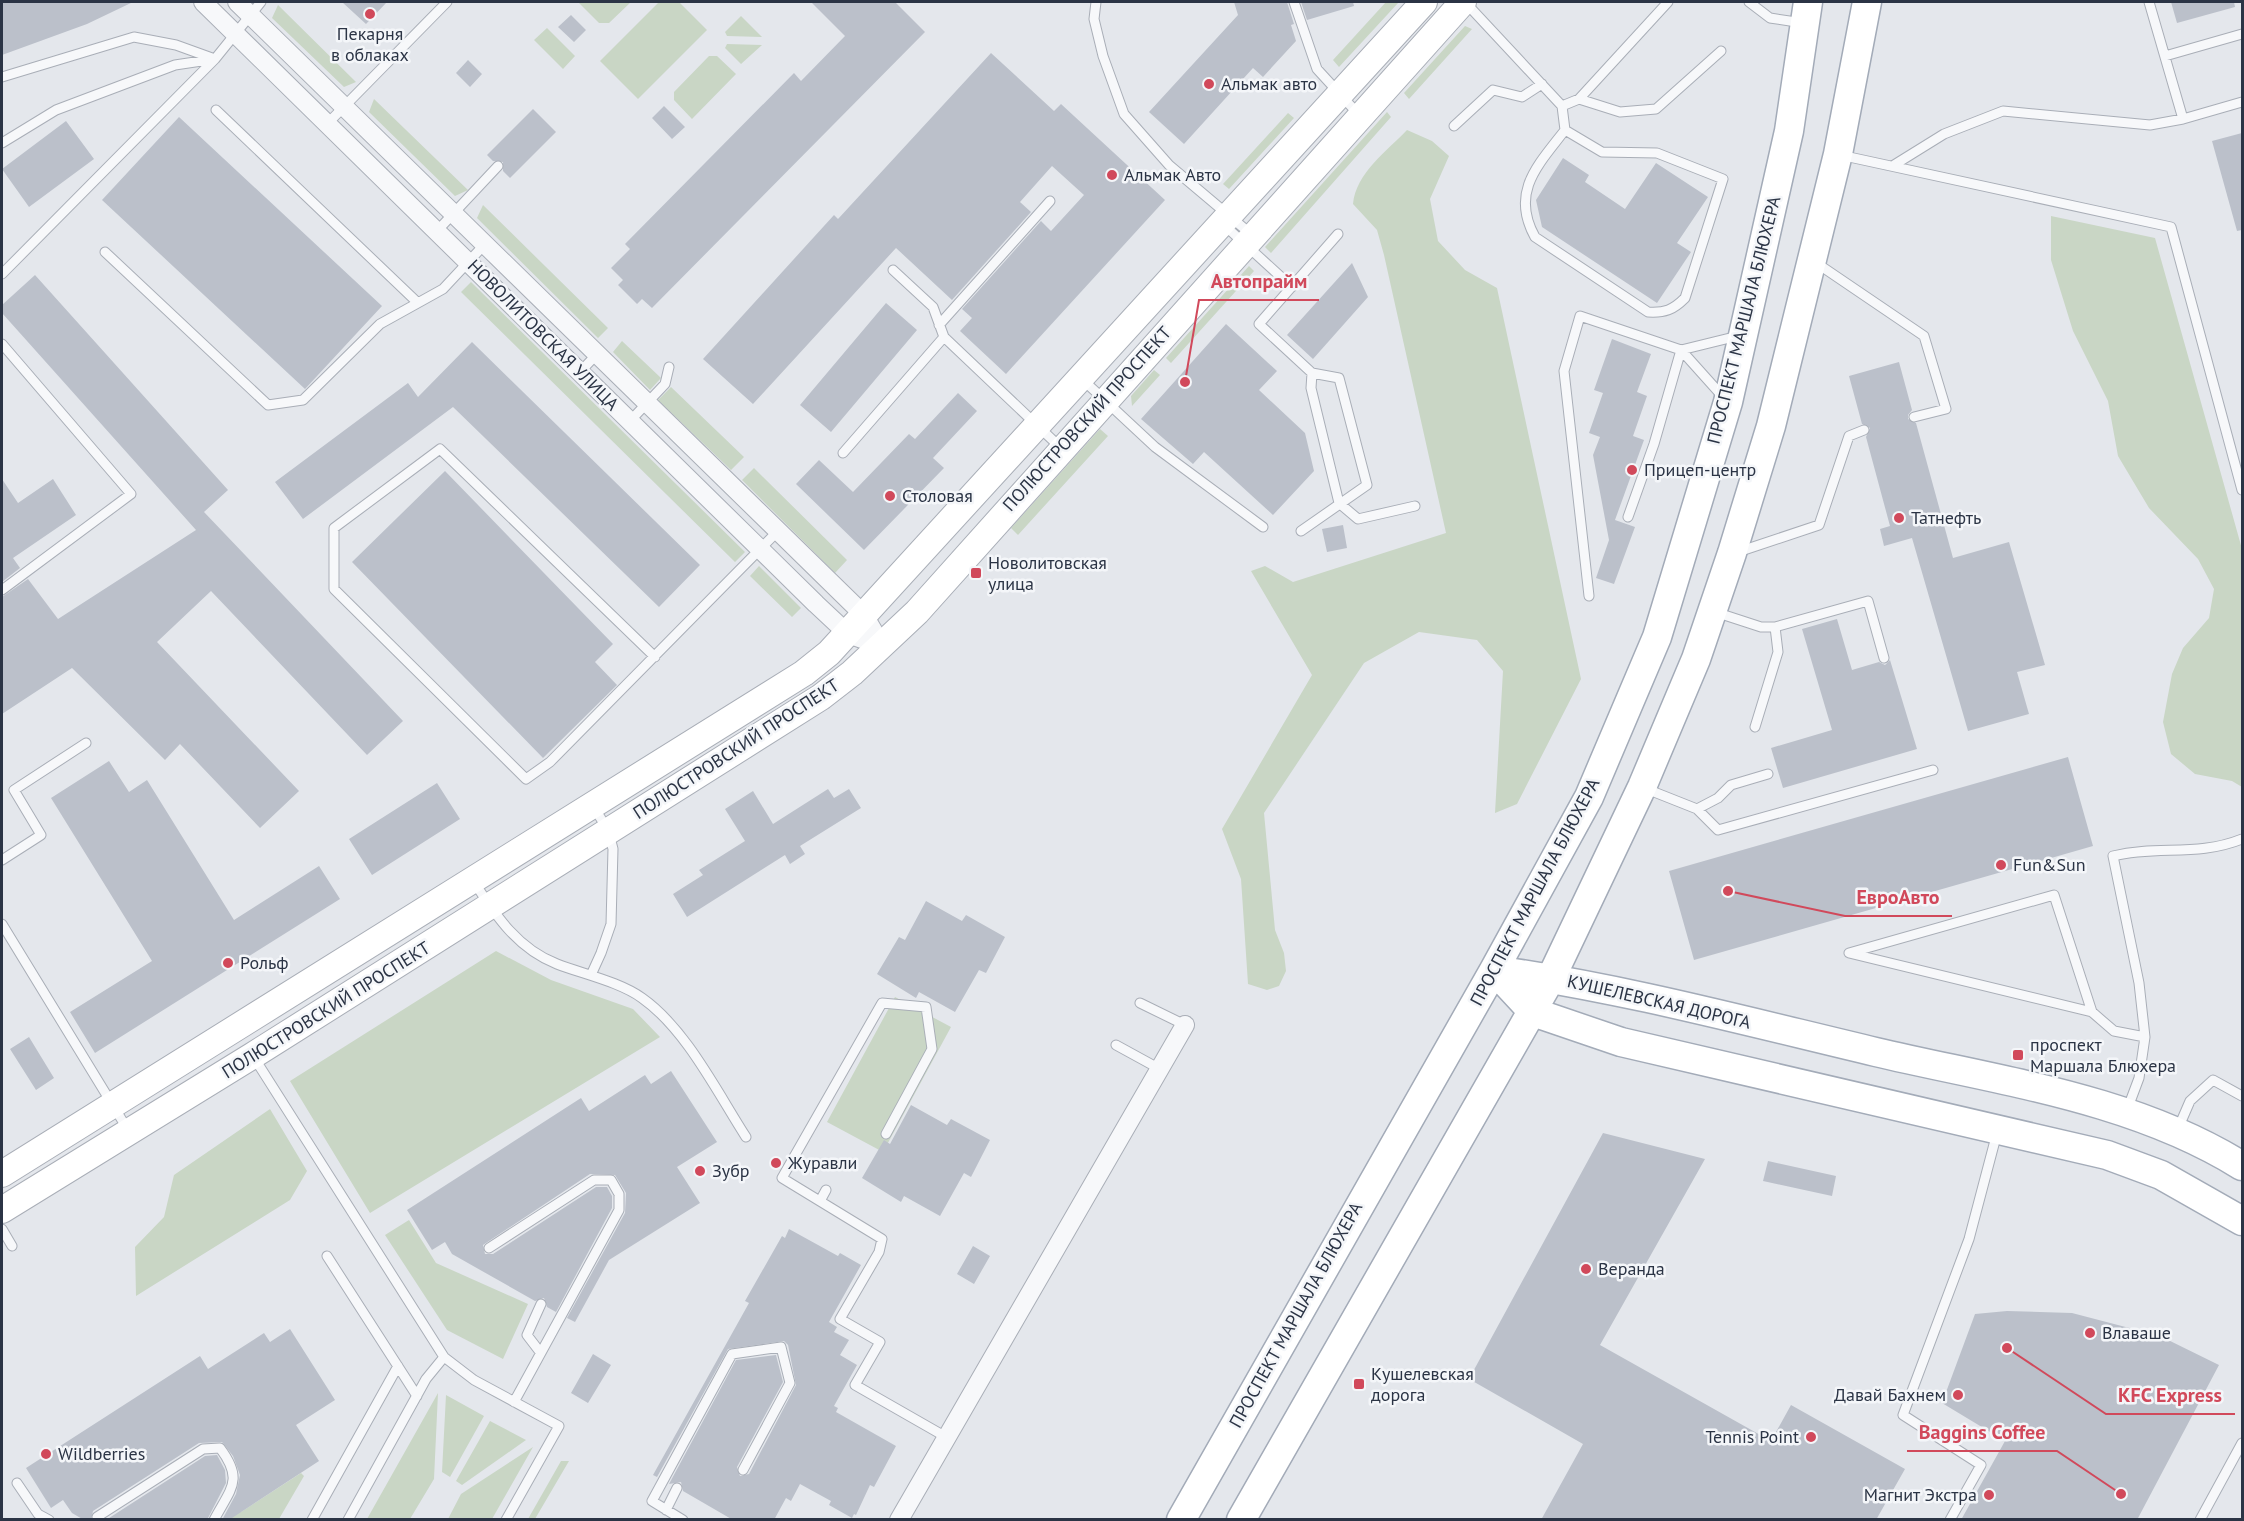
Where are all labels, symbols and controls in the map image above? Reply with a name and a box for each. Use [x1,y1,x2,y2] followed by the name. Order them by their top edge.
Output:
[363,7,377,21] marker: Пекарня в облаках
[331,22,409,66] place label: Пекарня в облаках
[1221,72,1317,95] place label: Альмак авто
[1202,77,1216,91] marker: Альмак авто
[1124,163,1221,186] place label: Альмак Авто
[1105,168,1119,182] marker: Альмак Авто
[1702,193,1786,446] street label: ПРОСПЕКТ МАРШАЛА БЛЮХЕРА
[463,254,624,415] street label: НОВОЛИТОВСКАЯ УЛИЦА
[1199,262,1319,300] callout: Автопрайм
[1211,268,1307,294] text: Автопрайм
[997,321,1176,516] street label: ПОЛЮСТРОВСКИЙ ПРОСПЕКТ
[1644,458,1756,481] place label: Прицеп-центр
[1625,463,1639,477] marker: Прицеп-центр
[902,484,973,507] place label: Столовая
[883,489,897,503] marker: Столовая
[1911,506,1981,529] place label: Татнефть
[1892,511,1906,525] marker: Татнефть
[988,551,1107,595] place label: Новолитовская улица
[969,566,983,580] marker: Новолитовская улица
[628,673,843,824] street label: ПОЛЮСТРОВСКИЙ ПРОСПЕКТ
[1465,774,1605,1009] street label: ПРОСПЕКТ МАРШАЛА БЛЮХЕРА
[2013,853,2086,876] place label: Fun&Sun
[1994,858,2008,872] marker: Fun&Sun
[1845,878,1952,916] callout: ЕвроАвто
[1856,884,1940,910] text: ЕвроАвто
[217,936,434,1083] street label: ПОЛЮСТРОВСКИЙ ПРОСПЕКТ
[240,951,288,974] place label: Рольф
[221,956,235,970] marker: Рольф
[1565,969,1753,1034] street label: КУШЕЛЕВСКАЯ ДОРОГА
[2030,1033,2176,1077] place label: проспект Маршала Блюхера
[2011,1048,2025,1062] marker: проспект Маршала Блюхера
[787,1151,857,1174] place label: Журавли
[769,1156,783,1170] marker: Журавли
[712,1159,750,1182] place label: Зубр
[693,1164,707,1178] marker: Зубр
[1224,1198,1368,1432] street label: ПРОСПЕКТ МАРШАЛА БЛЮХЕРА
[1598,1257,1665,1280] place label: Веранда
[1579,1262,1593,1276] marker: Веранда
[2102,1321,2171,1344] place label: Влаваше
[2083,1326,2097,1340] marker: Влаваше
[1371,1362,1474,1406] place label: Кушелевская дорога
[2106,1376,2235,1414] callout: KFC Express
[1352,1377,1366,1391] marker: Кушелевская дорога
[2118,1382,2222,1408] text: KFC Express
[1834,1383,1946,1406] place label: Давай Бахнем
[1951,1388,1965,1402] marker: Давай Бахнем
[1907,1413,2057,1451] callout: Baggins Coffee
[1919,1419,2045,1445] text: Baggins Coffee
[1705,1425,1799,1448] place label: Tennis Point
[1804,1430,1818,1444] marker: Tennis Point
[58,1442,145,1465] place label: Wildberries
[39,1447,53,1461] marker: Wildberries
[1864,1483,1977,1506] place label: Магнит Экстра
[1982,1488,1996,1502] marker: Магнит Экстра

